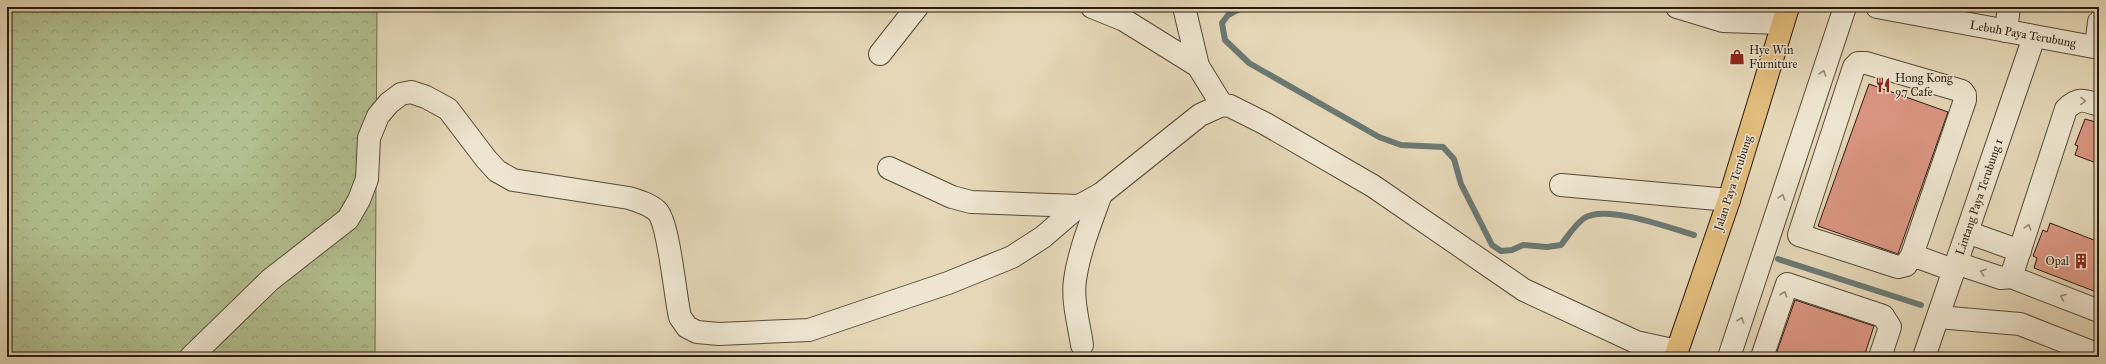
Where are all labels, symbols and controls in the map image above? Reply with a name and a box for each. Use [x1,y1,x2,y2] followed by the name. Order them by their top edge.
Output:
[1969,18,2078,51] street label: Lebuh Paya Terubung
[1749,43,1797,71] place label: Hye Win Furniture
[1728,48,1746,66] shop icon: Hye Win Furniture
[1818,70,1827,77] one-way arrow
[1895,71,1953,99] place label: Hong Kong 97 Cafe
[1874,76,1892,94] restaurant icon: Hong Kong 97 Cafe
[2079,97,2086,106] one-way arrow
[1710,133,1756,235] street label: Jalan Paya Terubung
[1952,137,2007,257] street label: Lintang Paya Terubung 1
[1777,193,1786,200] one-way arrow
[2023,224,2032,231] one-way arrow
[2072,252,2090,270] building icon: Opal
[2046,254,2070,268] place label: Opal
[1980,269,1987,277] one-way arrow
[1779,290,1788,297] one-way arrow
[2059,294,2066,302] one-way arrow
[1736,317,1745,324] one-way arrow

